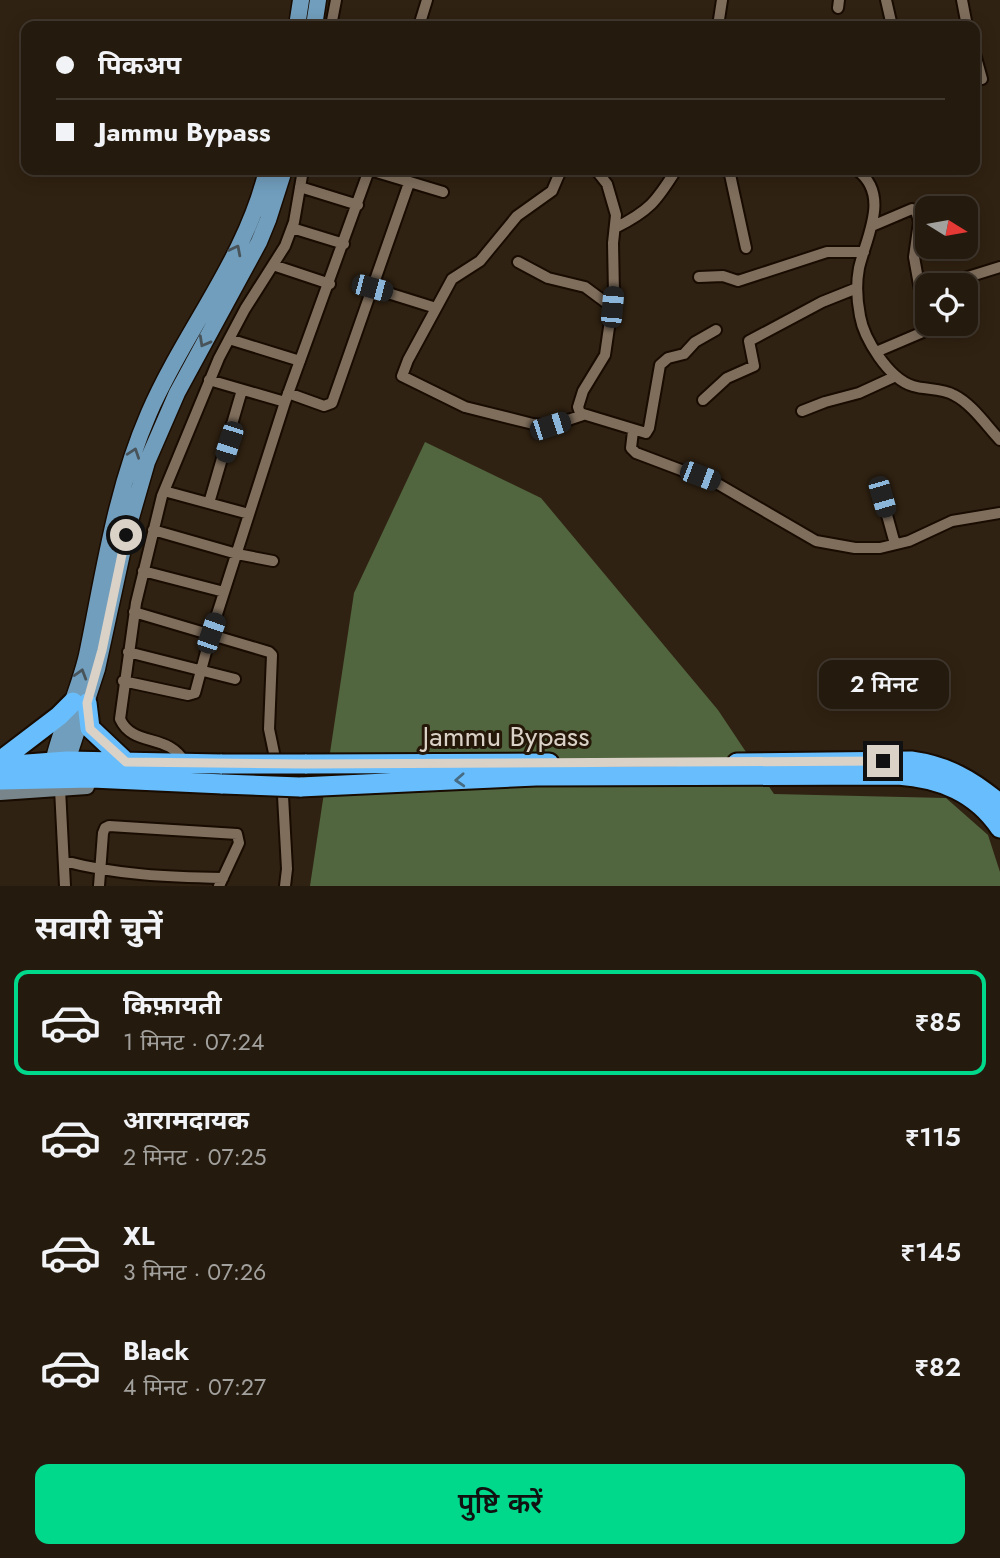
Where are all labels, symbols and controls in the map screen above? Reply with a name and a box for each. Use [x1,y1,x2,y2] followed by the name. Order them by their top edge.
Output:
[98,46,181,84] text: पिकअप
[98,113,271,151] text: Jammu Bypass
[915,196,978,259] north arrow
[915,196,978,336] map controls
[228,245,242,258] one-way arrow
[349,272,396,304] car
[915,273,978,336] button: locate
[600,285,625,329] car
[199,335,212,348] one-way arrow
[527,410,574,442] car
[213,419,246,465] car
[125,447,140,459] one-way arrow
[677,459,724,493] car
[867,474,898,520] car
[110,519,142,551] route start
[195,610,228,656] car
[818,660,948,708] callout: 2 मिनट
[850,667,918,701] text: 2 मिनट
[73,668,87,681] one-way arrow
[419,716,589,757] street label: Jammu Bypass
[867,745,899,777] route end
[454,772,465,787] one-way arrow
[35,905,162,951] text: सवारी चुनें
[123,986,222,1024] text: किफ़ायती
[39,991,102,1054] icon: car
[915,1003,961,1041] text: ₹85
[123,1025,264,1059] text: 1 मिनट · 07:24
[123,1101,249,1139] text: आरामदायक
[39,1106,102,1169] icon: car
[905,1118,961,1156] text: ₹115
[123,1140,267,1174] text: 2 मिनट · 07:25
[123,1217,155,1255] text: XL
[39,1221,102,1284] icon: car
[900,1233,961,1271] text: ₹145
[123,1255,266,1289] text: 3 मिनट · 07:26
[123,1332,189,1370] text: Black
[39,1336,102,1399] icon: car
[914,1348,961,1386] text: ₹82
[123,1370,266,1404] text: 4 मिनट · 07:27
[35,1464,965,1544] button: पुष्टि करें

